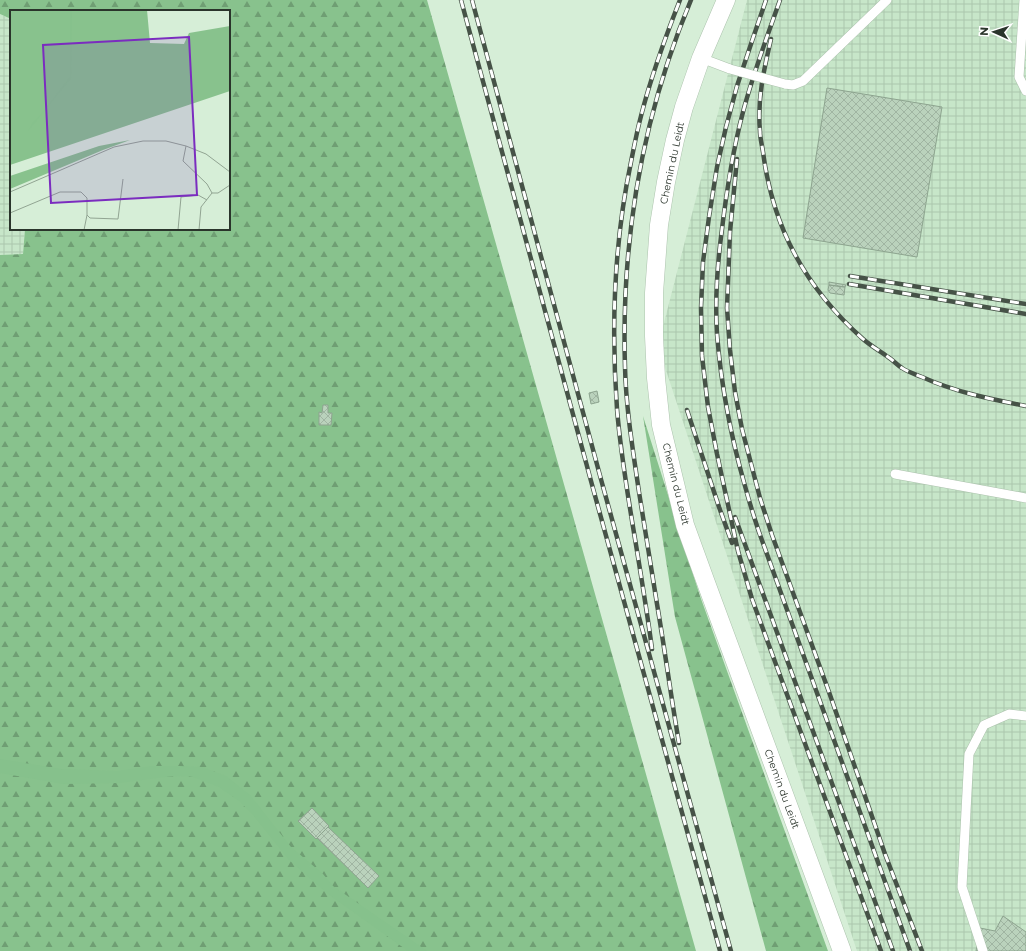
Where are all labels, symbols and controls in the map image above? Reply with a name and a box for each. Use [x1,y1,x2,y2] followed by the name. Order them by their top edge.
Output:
[10,10,230,230] inset map
[974,12,1014,52] north arrow
[977,27,991,36] text: N
[657,121,687,205] street label: Chemin du Leidt
[660,442,692,526] street label: Chemin du Leidt
[762,747,802,831] street label: Chemin du Leidt

